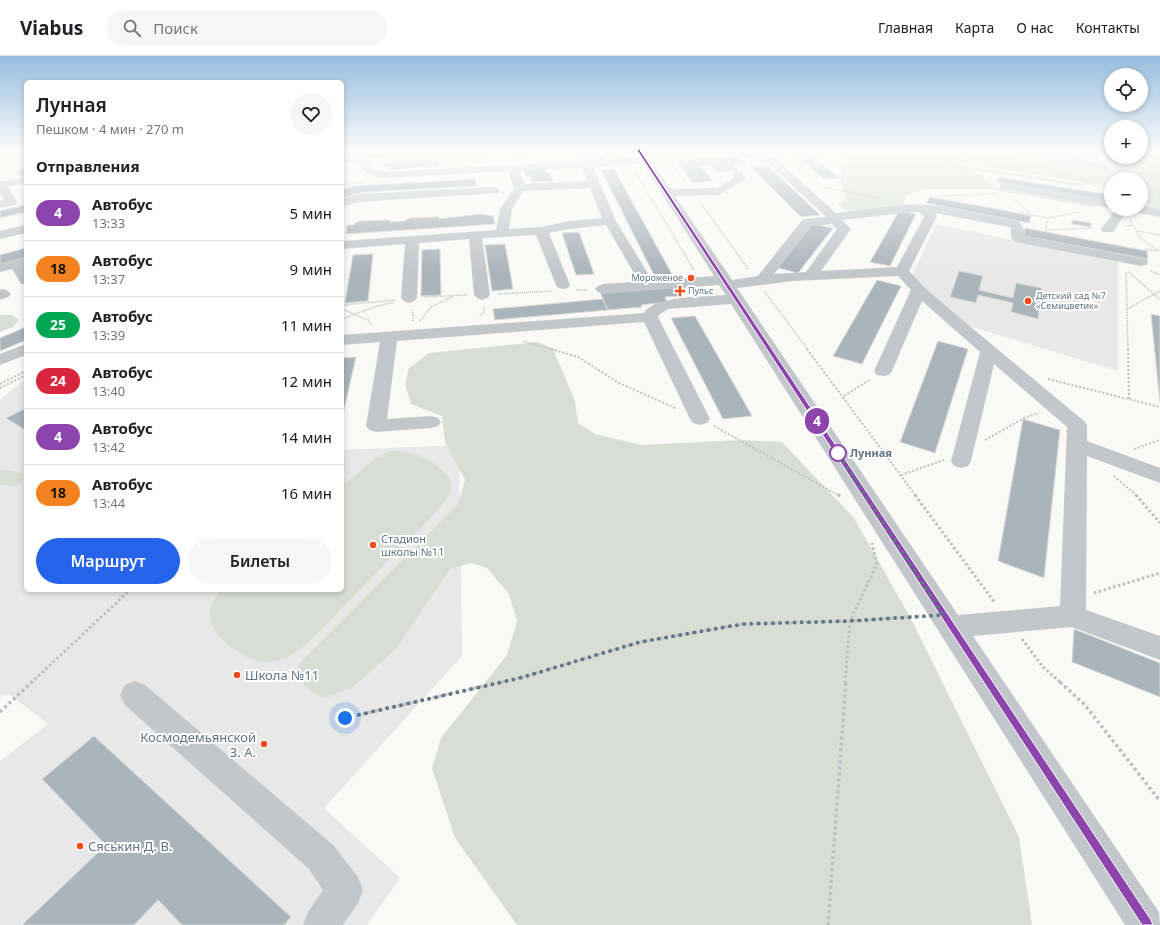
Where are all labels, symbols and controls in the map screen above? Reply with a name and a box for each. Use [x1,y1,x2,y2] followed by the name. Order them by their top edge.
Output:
[107,10,387,46] search box
[20,15,83,41] text: Viabus
[121,17,143,39] icon: search
[153,18,198,38] text: Поиск
[878,18,933,37] text: Главная
[955,18,994,37] text: Карта
[1016,18,1054,37] text: О нас
[1076,18,1140,37] text: Контакты
[1104,68,1148,216] map controls
[1104,68,1148,112] button: locate
[36,92,107,118] text: Лунная
[290,93,332,135] button: heart
[36,120,184,138] text: Пешком · 4 мин · 270 m
[1104,120,1148,164] button: +
[36,156,140,176] text: Отправления
[1104,172,1148,216] button: −
[92,194,153,214] text: Автобус
[54,203,62,222] text: 4
[289,203,332,223] text: 5 мин
[92,214,125,232] text: 13:33
[92,250,153,270] text: Автобус
[50,259,66,278] text: 18
[289,259,332,279] text: 9 мин
[92,270,125,288] text: 13:37
[631,271,683,284] place label: Мороженое
[686,273,696,283] marker: Мороженое
[688,284,714,297] place label: Пульс
[675,286,685,296] marker: Пульс
[1036,289,1106,312] place label: Детский сад №7 «Семицветик»
[1023,296,1033,306] marker: Детский сад №7 «Семицветик»
[92,306,153,326] text: Автобус
[50,315,66,334] text: 25
[281,315,332,335] text: 11 мин
[92,326,125,344] text: 13:39
[92,362,153,382] text: Автобус
[50,371,66,390] text: 24
[281,371,332,391] text: 12 мин
[92,382,125,400] text: 13:40
[804,408,830,434] line badge: 4
[813,411,821,430] text: 4
[92,418,153,438] text: Автобус
[54,427,62,446] text: 4
[281,427,332,447] text: 14 мин
[92,438,125,456] text: 13:42
[829,444,847,462] marker: Лунная
[850,445,892,460] place label: Лунная
[92,474,153,494] text: Автобус
[50,483,66,502] text: 18
[281,483,332,503] text: 16 мин
[92,494,125,512] text: 13:44
[381,531,444,559] place label: Стадион школы №11
[36,538,180,584] button: Маршрут
[188,538,332,584] button: Билеты
[368,540,378,550] marker: Стадион школы №11
[245,666,319,684] place label: Школа №11
[232,670,242,680] marker: Школа №11
[335,708,355,728] your location
[140,728,256,761] place label: Космодемьянской З. А.
[259,739,269,749] marker: Космодемьянской З. А.
[88,837,172,855] place label: Сяськин Д. В.
[75,841,85,851] marker: Сяськин Д. В.

